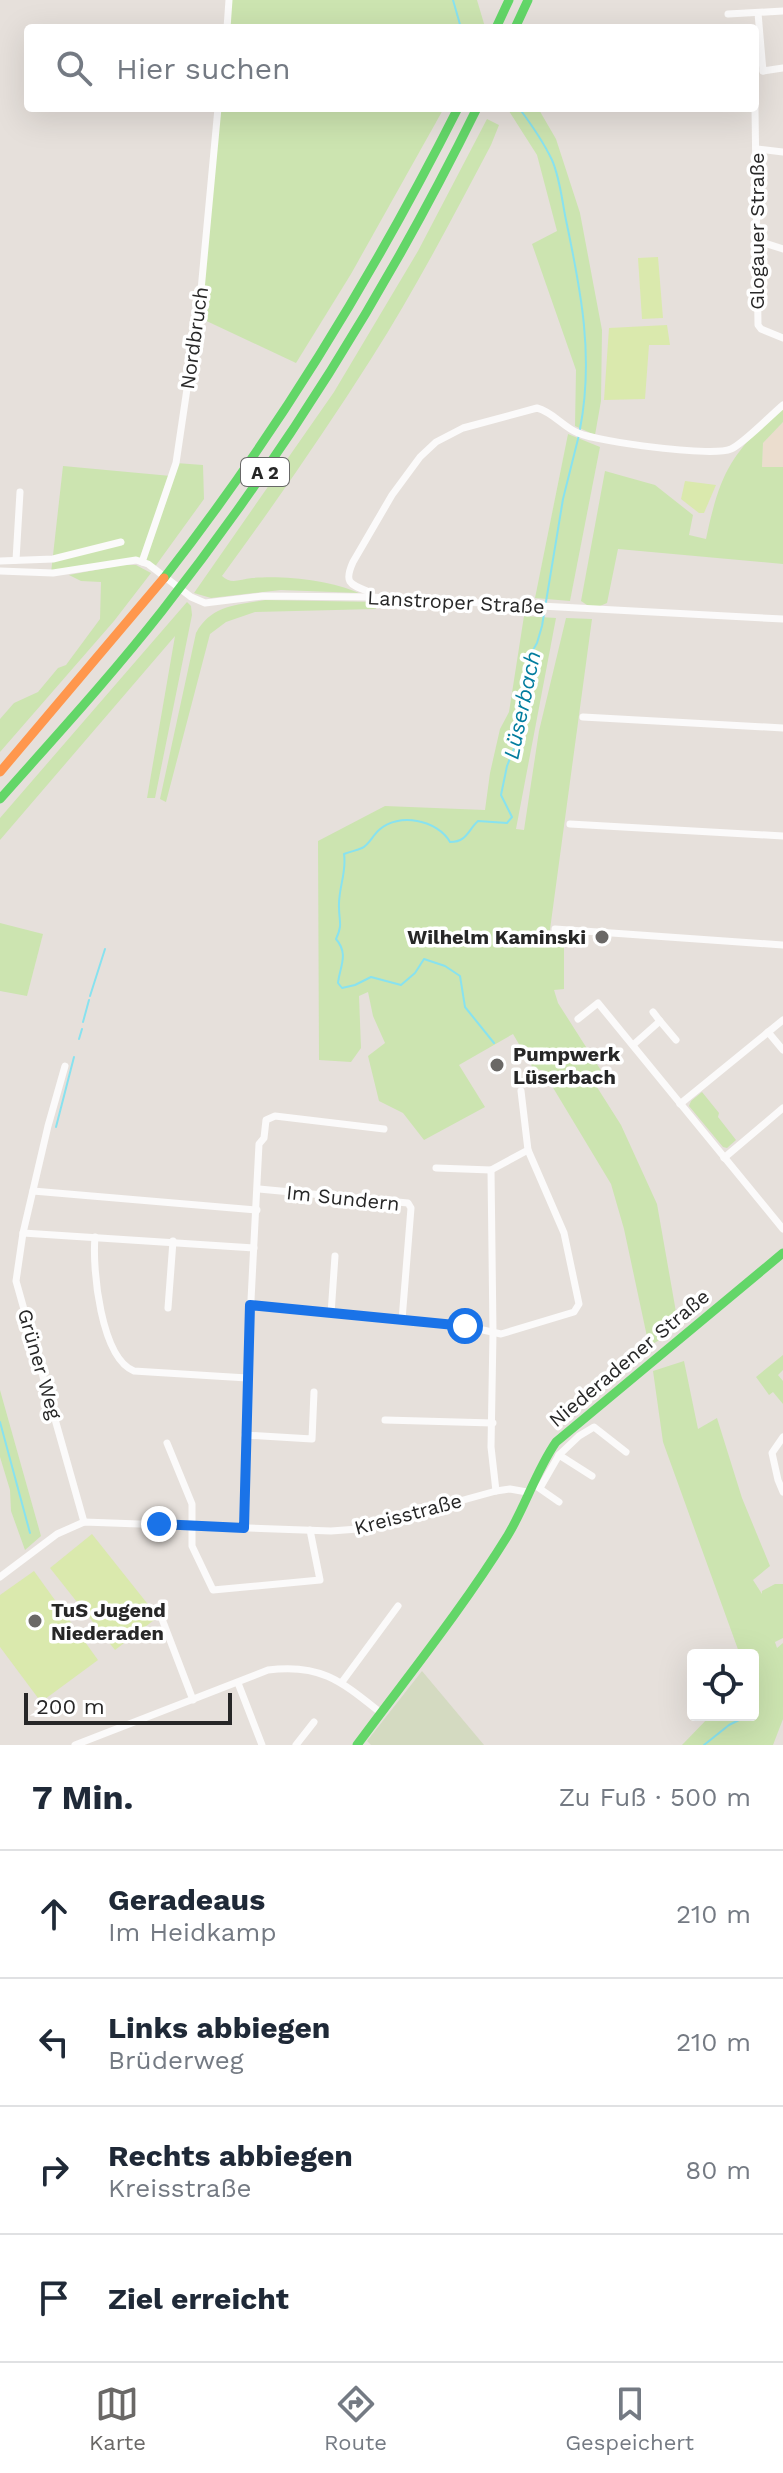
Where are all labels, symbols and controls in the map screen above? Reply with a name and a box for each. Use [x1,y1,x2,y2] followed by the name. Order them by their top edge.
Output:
[24,24,759,112] search box
[52,46,96,90] icon: search
[116,51,291,86] text: Hier suchen
[745,152,769,310] street label: Glogauer Straße
[175,285,213,391] street label: Nordbruch
[241,458,289,486] road number: A 2
[367,585,545,619] street label: Lanstroper Straße
[498,649,546,761] water label: Lüserbach
[407,925,586,949] place label: Wilhelm Kaminski
[593,928,611,946] marker: Wilhelm Kaminski
[513,1042,621,1089] place label: Pumpwerk Lüserbach
[488,1056,506,1074] marker: Pumpwerk Lüserbach
[285,1180,401,1216] street label: Im Sundern
[544,1284,714,1432] street label: Niederadener Straße
[13,1306,67,1422] street label: Grüner Weg
[447,1308,483,1344] route start
[352,1488,464,1540] street label: Kreisstraße
[141,1506,177,1542] route end
[51,1598,166,1645] place label: TuS Jugend Niederaden
[26,1612,44,1630] marker: TuS Jugend Niederaden
[687,1649,759,1721] map controls
[687,1649,759,1721] button: locate
[24,1689,232,1725] scale bar
[36,1694,105,1719] text: 200 m
[32,1777,133,1817] text: 7 Min.
[559,1782,751,1812] text: Zu Fuß · 500 m
[108,1882,265,1917] text: Geradeaus
[32,1892,76,1936] icon: ahead
[676,1899,751,1929] text: 210 m
[108,1917,277,1947] text: Im Heidkamp
[108,2010,330,2045] text: Links abbiegen
[32,2020,76,2064] icon: left
[676,2027,751,2057] text: 210 m
[108,2045,244,2075] text: Brüderweg
[108,2138,353,2173] text: Rechts abbiegen
[32,2148,76,2192] icon: right
[685,2155,751,2185] text: 80 m
[108,2173,251,2203] text: Kreisstraße
[32,2276,76,2320] icon: arrive
[108,2281,289,2316] text: Ziel erreicht
[89,2382,146,2455] tab: Karte
[324,2382,387,2455] tab: Route
[565,2382,694,2455] tab: Gespeichert

